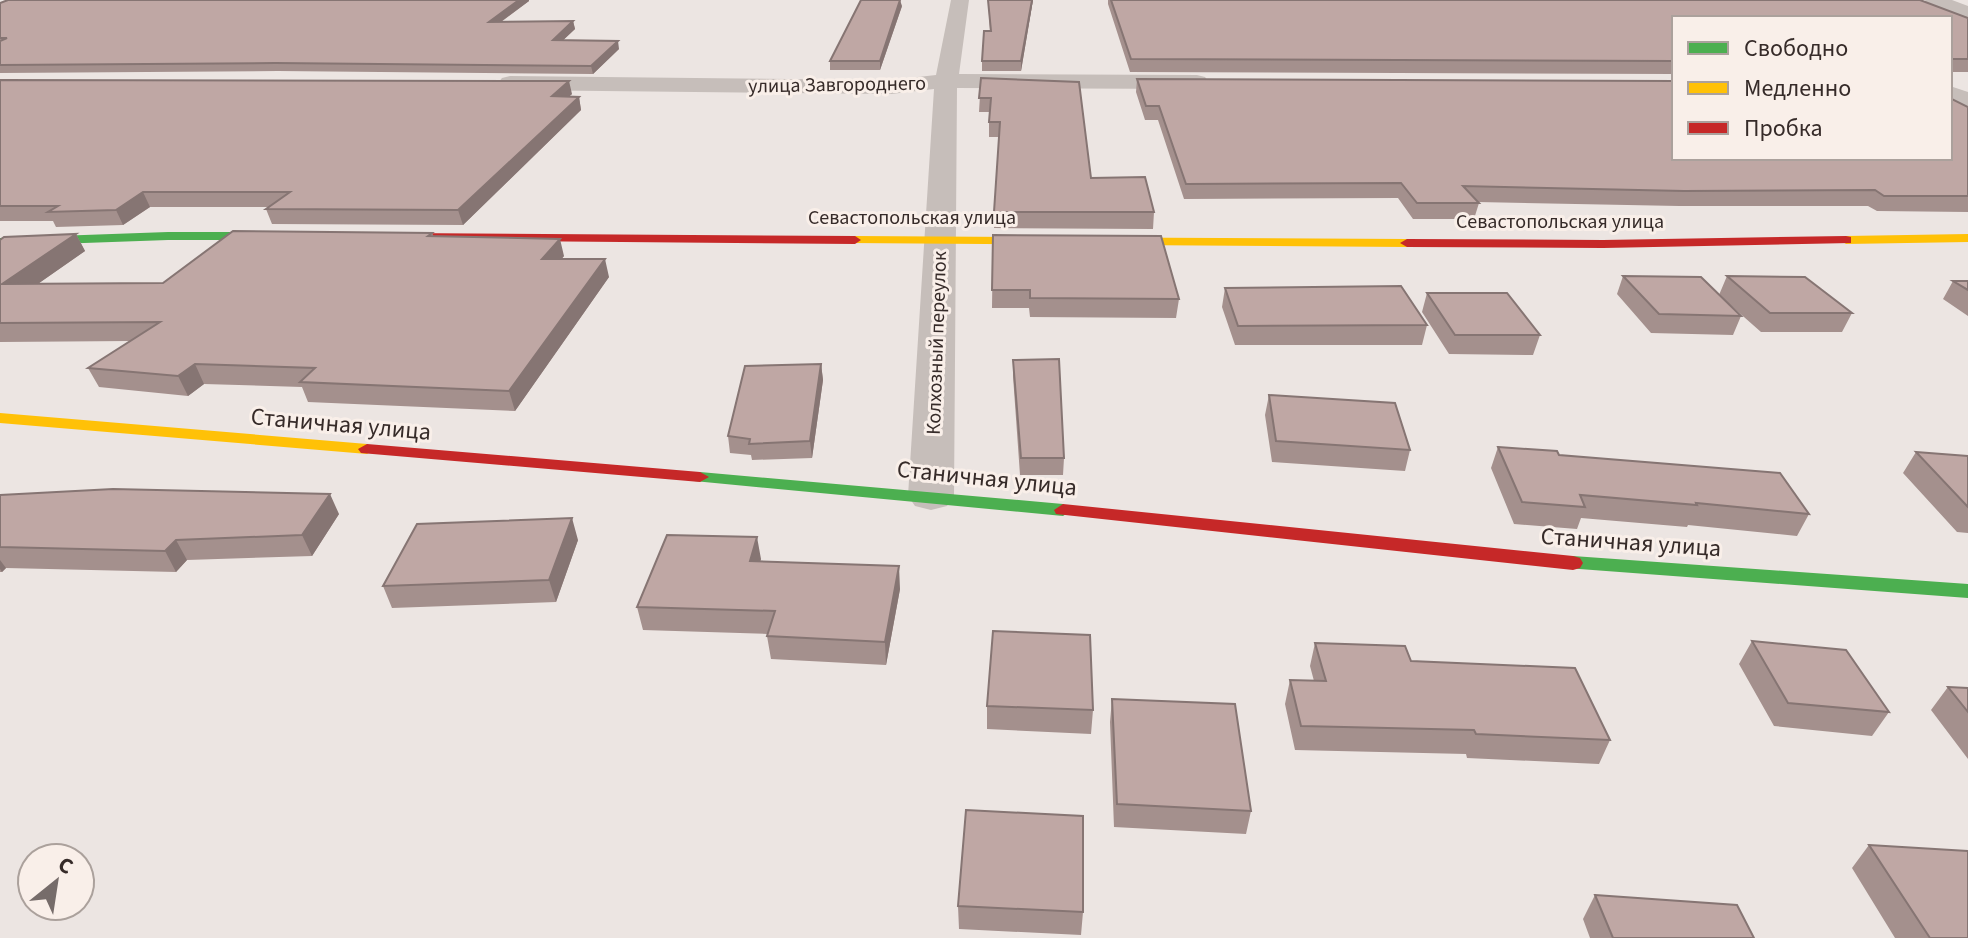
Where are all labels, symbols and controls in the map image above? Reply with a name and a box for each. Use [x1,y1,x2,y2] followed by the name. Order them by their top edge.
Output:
[1672,16,1952,160] legend
[1744,31,1848,66] text: Свободно
[748,69,926,101] street label: улица Завгороднего
[1744,71,1851,106] text: Медленно
[1744,111,1823,146] text: Пробка
[808,204,1016,232] street label: Севастопольская улица
[1456,208,1664,236] street label: Севастопольская улица
[920,251,954,435] street label: Колхозный переулок
[249,399,432,450] street label: Станичная улица
[895,452,1079,505] street label: Станичная улица
[1540,519,1722,566] street label: Станичная улица
[16,842,96,922] north arrow
[52,848,79,883] text: С

